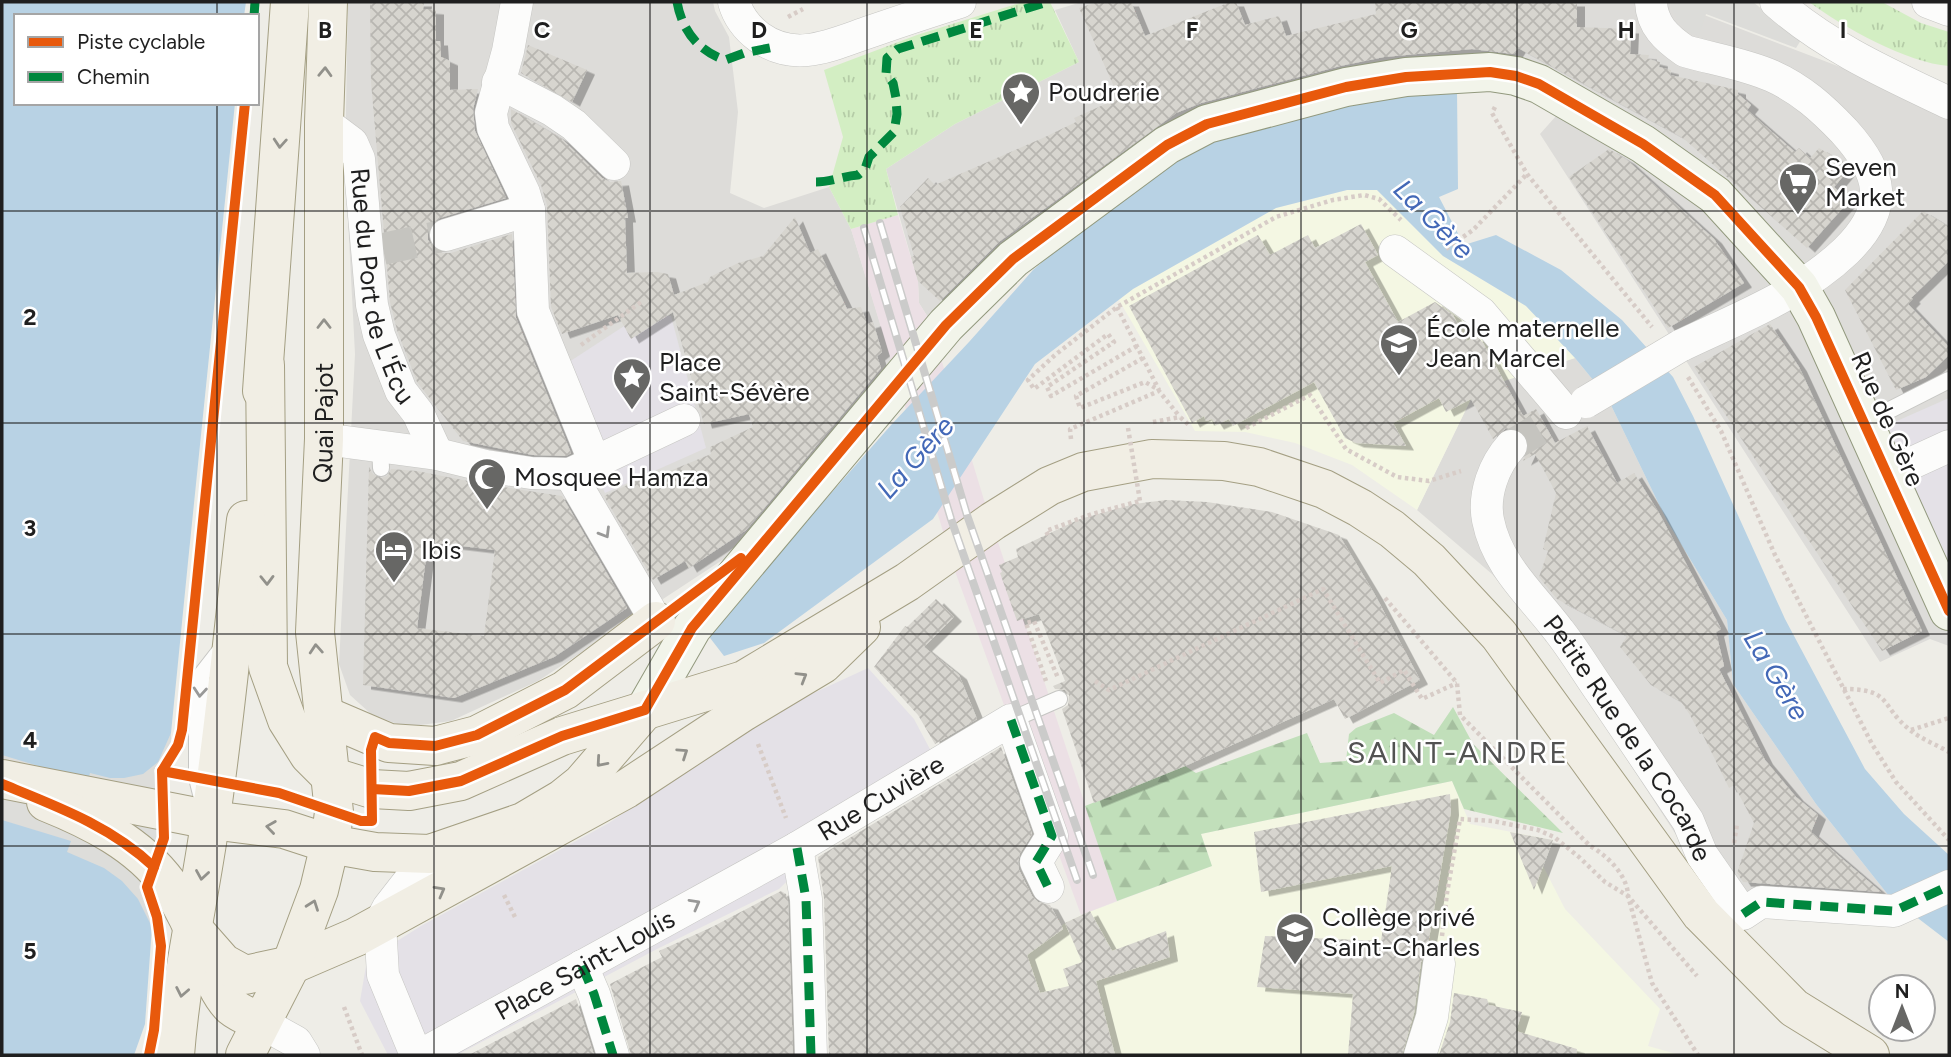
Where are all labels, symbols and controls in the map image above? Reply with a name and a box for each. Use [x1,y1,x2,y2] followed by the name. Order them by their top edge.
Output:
[14,14,259,105] legend
[318,16,332,44] text: B
[534,16,551,44] text: C
[751,16,767,44] text: D
[969,16,983,44] text: E
[1186,16,1199,44] text: F
[1400,16,1418,44] text: G
[1617,16,1635,44] text: H
[1840,16,1846,44] text: I
[77,29,205,54] text: Piste cyclable
[77,64,150,89] text: Chemin
[318,66,333,77] one-way arrow
[1000,71,1042,126] place icon: Poudrerie
[1048,76,1160,108] place label: Poudrerie
[273,138,288,149] one-way arrow
[1825,151,1906,213] place label: Seven Market
[1777,161,1819,216] supermarket icon: Seven Market
[344,166,421,411] street label: Rue du Port de L'Écu
[1387,172,1481,266] water label: La Gère
[23,303,37,331] text: 2
[1426,312,1619,374] place label: École maternelle Jean Marcel
[316,318,332,328] one-way arrow
[1378,322,1420,377] school or university icon: École maternelle Jean Marcel
[659,346,810,408] place label: Place Saint-Sévère
[1844,347,1932,491] street label: Rue de Gère
[611,356,653,411] place icon: Place Saint-Sévère
[306,362,340,484] street label: Quai Pajot
[869,409,961,505] water label: La Gère
[466,456,508,511] mosque icon: Mosquee Hamza
[514,461,708,493] place label: Mosquee Hamza
[24,514,36,542] text: 3
[597,526,610,539] one-way arrow
[373,529,415,584] hotel icon: Ibis
[421,534,461,566] place label: Ibis
[260,575,275,586] one-way arrow
[1537,608,1719,866] street label: Petite Rue de la Cocarde
[1737,624,1817,726] water label: La Gère
[309,643,324,654] one-way arrow
[794,672,807,685] one-way arrow
[193,686,208,697] one-way arrow
[23,726,37,754] text: 4
[1347,734,1569,771] district label: SAINT-ANDRE
[675,748,688,761] one-way arrow
[812,748,950,848] street label: Rue Cuvière
[597,753,609,766] one-way arrow
[266,820,277,835] one-way arrow
[195,869,210,881] one-way arrow
[433,886,445,899] one-way arrow
[688,899,700,912] one-way arrow
[305,900,319,912] one-way arrow
[1322,901,1480,963] place label: Collège privé Saint-Charles
[489,902,680,1027] street label: Place Saint-Louis
[1274,911,1316,966] school or university icon: Collège privé Saint-Charles
[23,937,37,965] text: 5
[1867,973,1937,1043] north arrow
[1895,980,1909,1003] text: N
[175,986,190,998] one-way arrow

